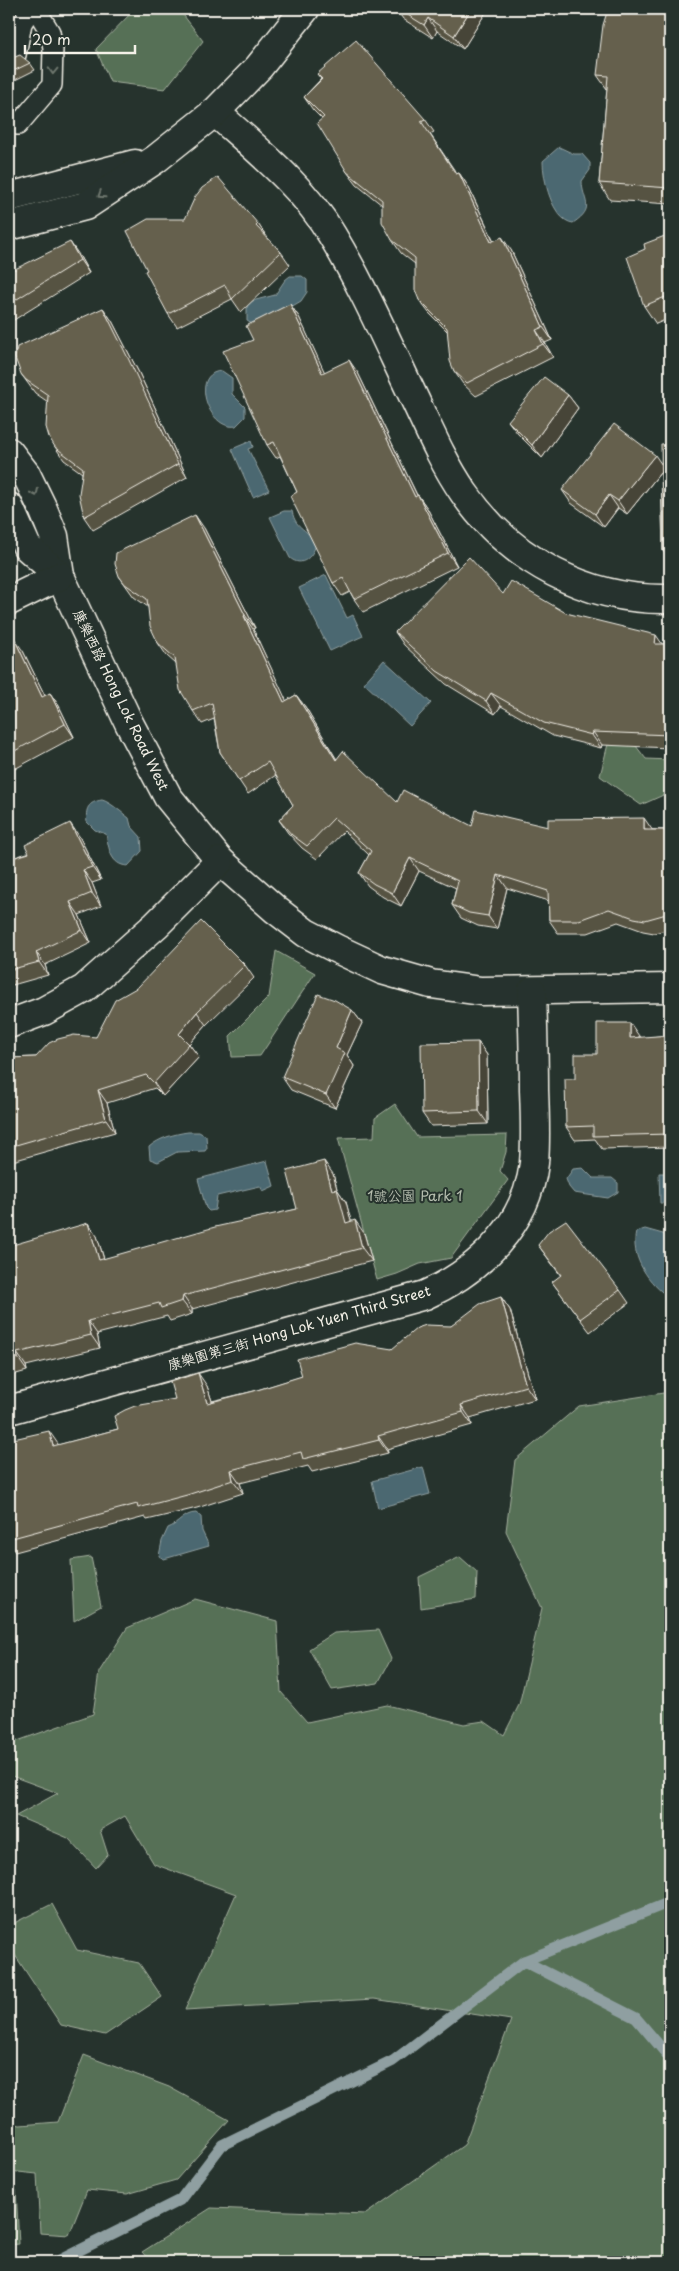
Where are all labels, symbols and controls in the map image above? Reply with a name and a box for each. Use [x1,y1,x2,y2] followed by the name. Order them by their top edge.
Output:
[25,22,135,54] scale bar
[32,27,71,50] text: 20 m
[47,67,58,75] one-way arrow
[97,189,106,199] one-way arrow
[29,488,39,497] one-way arrow
[68,606,175,794] street label: 康樂西路 Hong Lok Road West
[367,1185,463,1206] park label: 1號公園 Park 1
[165,1280,433,1375] street label: 康樂園第三街 Hong Lok Yuen Third Street

